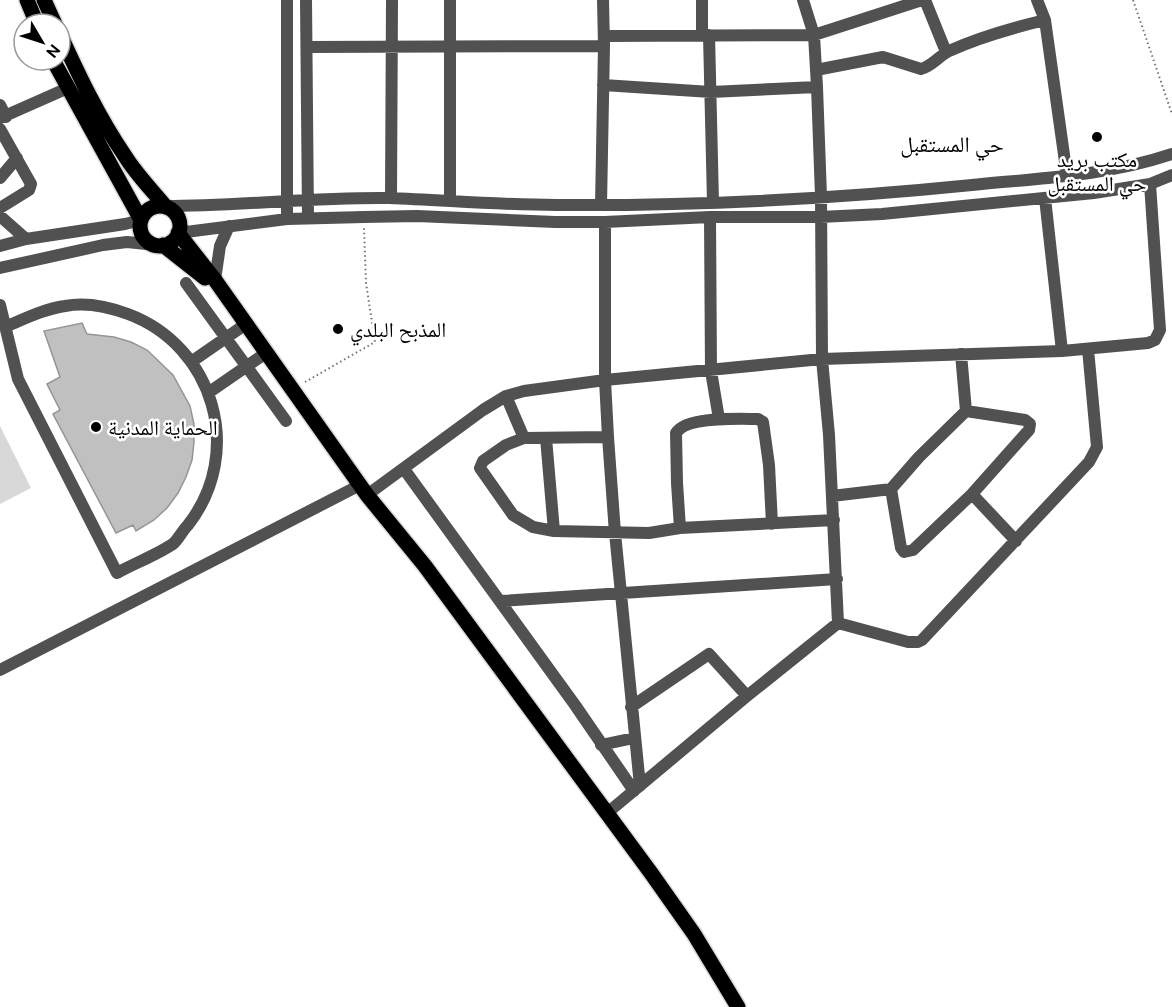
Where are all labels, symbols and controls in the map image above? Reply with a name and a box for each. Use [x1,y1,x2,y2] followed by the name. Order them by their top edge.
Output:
[12,12,72,72] north arrow
[43,41,64,62] text: N
[1090,130,1104,144] marker: مكتب بريد حي المستقبل
[900,131,1004,161] district label: حي المستقبل
[1048,147,1146,200] place label: مكتب بريد حي المستقبل
[350,317,446,346] place label: المذبح البلدي
[331,322,345,336] marker: المذبح البلدي
[108,415,218,439] place label: الحماية المدنية
[89,420,103,434] marker: الحماية المدنية

